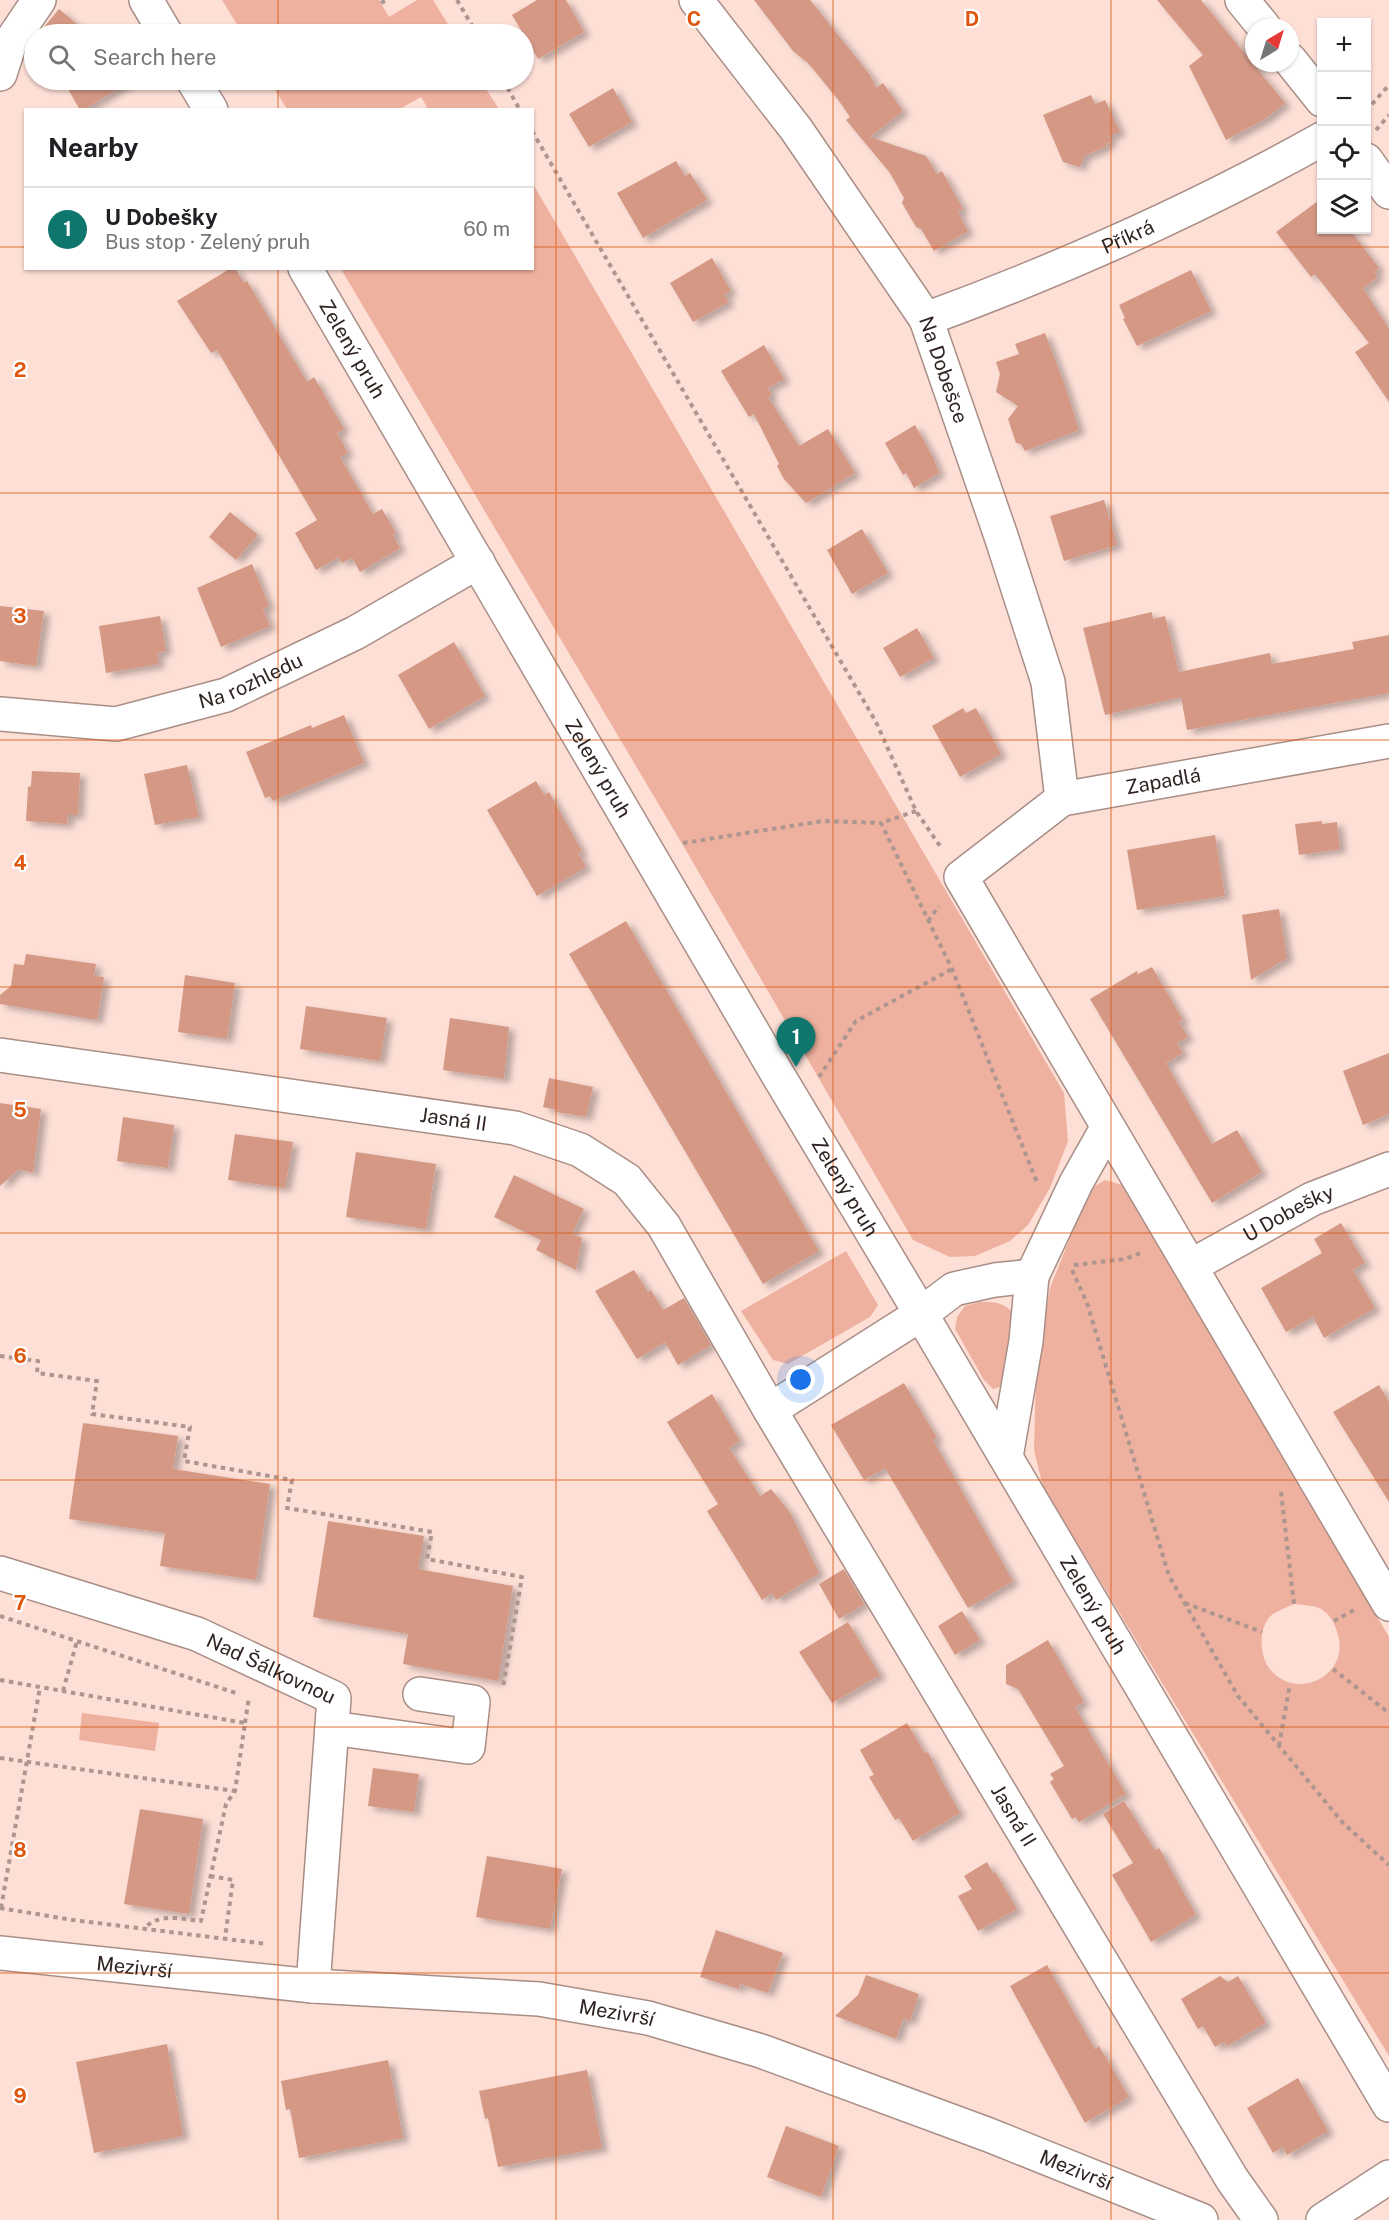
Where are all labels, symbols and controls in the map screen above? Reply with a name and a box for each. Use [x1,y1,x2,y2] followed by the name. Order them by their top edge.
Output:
[687,7,701,31] text: C
[965,7,979,31] text: D
[1245,18,1299,72] north arrow
[1317,18,1371,234] map controls
[1317,18,1371,72] button: +
[24,24,534,90] search box
[45,41,78,74] icon: search
[93,44,217,70] text: Search here
[1317,72,1371,126] button: −
[1317,126,1371,180] button: locate
[48,132,138,163] text: Nearby
[1317,180,1371,234] button: layers
[105,204,218,230] text: U Dobešky
[1098,214,1158,259] street label: Příkrá
[63,217,72,241] text: 1
[463,217,510,241] text: 60 m
[105,230,310,254] text: Bus stop · Zelený pruh
[314,295,391,403] street label: Zelený pruh
[914,313,973,426] street label: Na Dobešce
[14,358,26,382] text: 2
[13,604,27,628] text: 3
[196,648,306,714] street label: Na rozhledu
[560,715,637,822] street label: Zelený pruh
[1124,763,1202,799] street label: Zapadlá
[13,851,27,875] text: 4
[776,1018,816,1067] pin: 1
[13,1098,27,1122] text: 5
[418,1103,489,1136] street label: Jasná II
[806,1134,884,1241] street label: Zelený pruh
[1239,1180,1338,1247] street label: U Dobešky
[13,1344,27,1368] text: 6
[786,1365,815,1394] your location
[1055,1551,1132,1659] street label: Zelený pruh
[14,1591,26,1615] text: 7
[203,1628,339,1709] street label: Nad Šálkovnou
[986,1780,1041,1851] street label: Jasná II
[13,1838,27,1862] text: 8
[95,1951,175,1983] street label: Mezivrší
[577,1994,659,2032] street label: Mezivrší
[13,2084,27,2108] text: 9
[1036,2145,1117,2196] street label: Mezivrší

